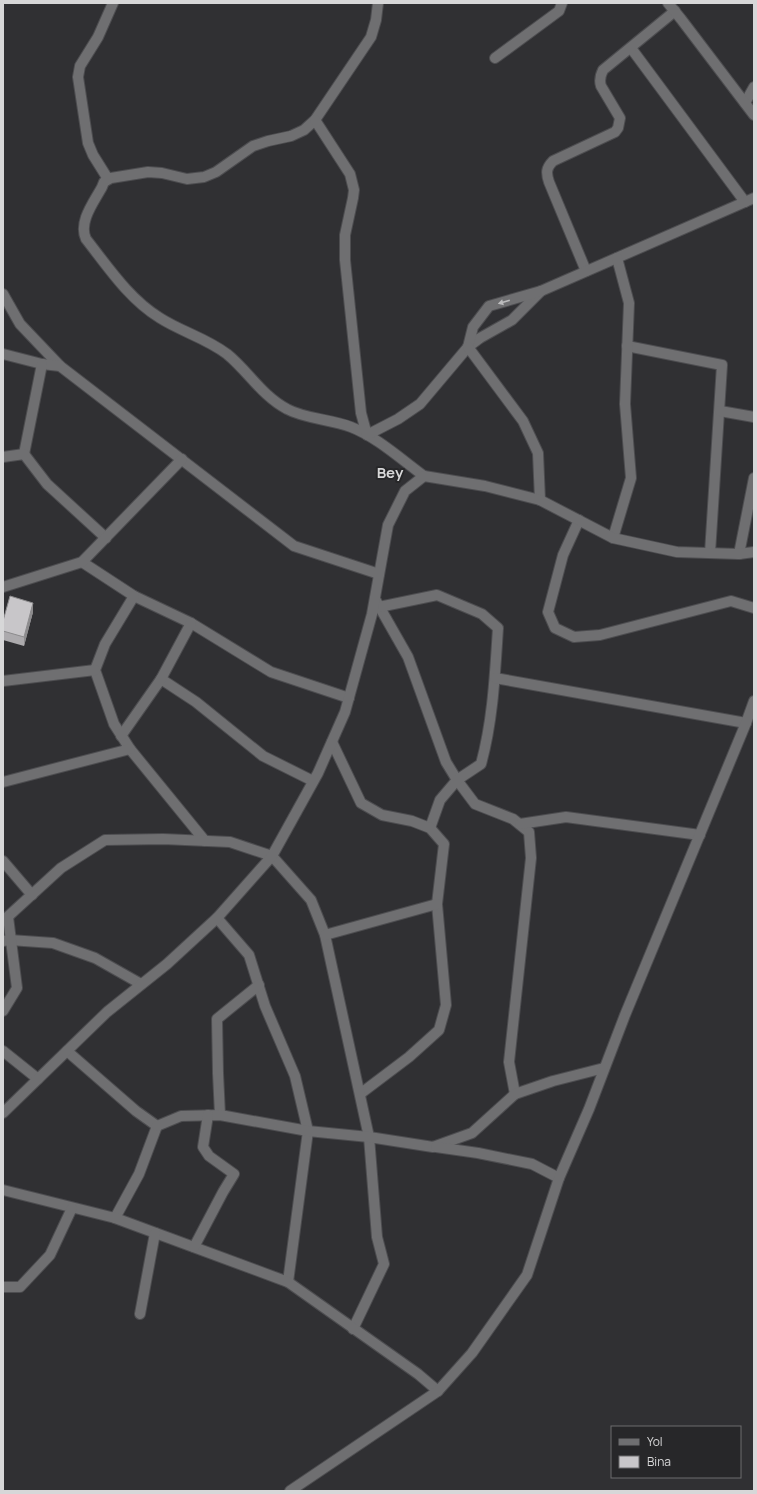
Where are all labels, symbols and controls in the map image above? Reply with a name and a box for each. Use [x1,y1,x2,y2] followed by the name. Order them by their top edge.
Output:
[497,299,509,305] one-way arrow
[377,462,404,483] district label: Bey
[611,1426,741,1478] legend
[647,1433,663,1450] text: Yol
[647,1453,671,1470] text: Bina

